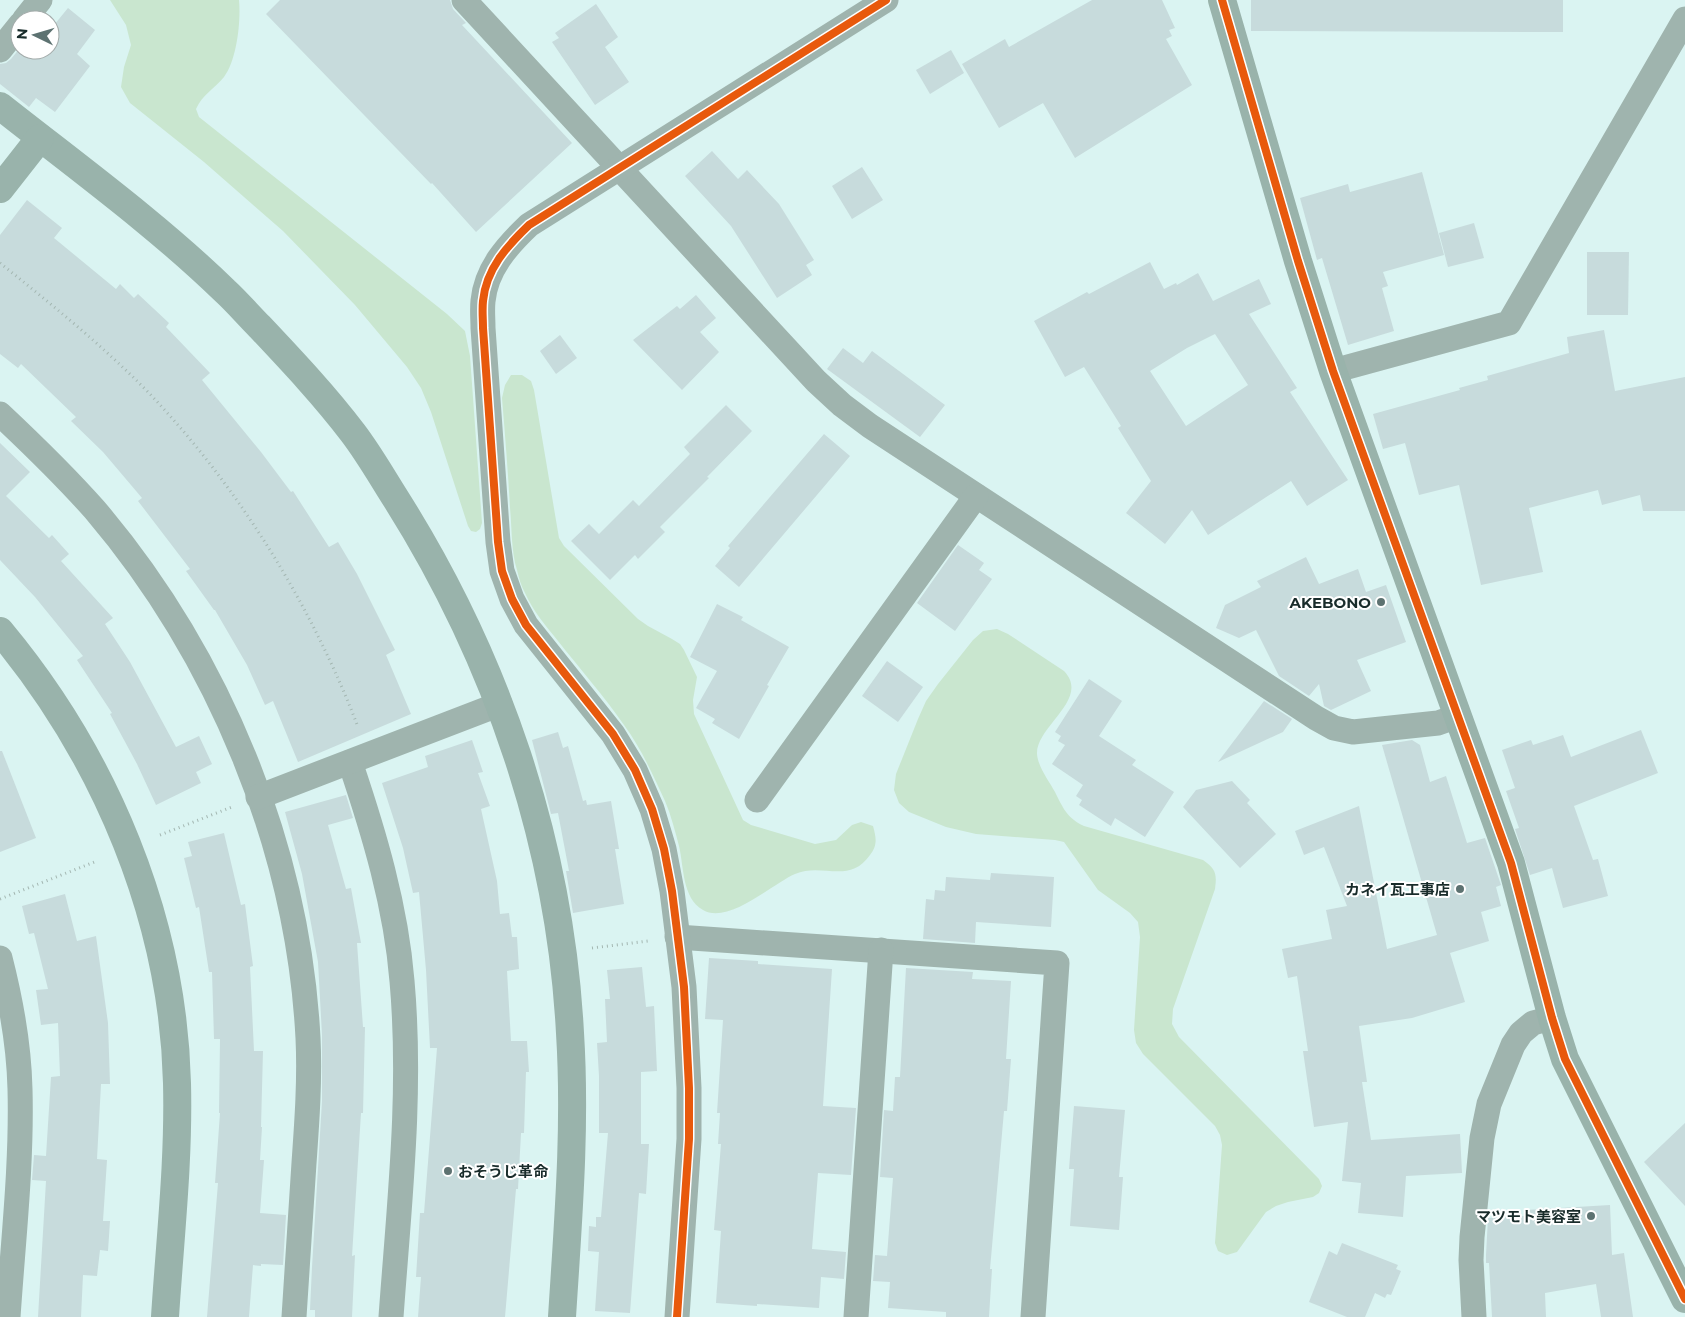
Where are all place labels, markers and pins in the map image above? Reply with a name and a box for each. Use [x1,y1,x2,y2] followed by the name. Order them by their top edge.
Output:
[1288,593,1371,612] place label: AKEBONO
[1375,596,1387,608] marker: AKEBONO
[1345,880,1450,899] place label: カネイ瓦工事店
[1454,883,1466,895] marker: カネイ瓦工事店
[458,1162,549,1181] place label: おそうじ革命
[442,1165,454,1177] marker: おそうじ革命
[1476,1207,1581,1226] place label: マツモト美容室
[1585,1210,1597,1222] marker: マツモト美容室

